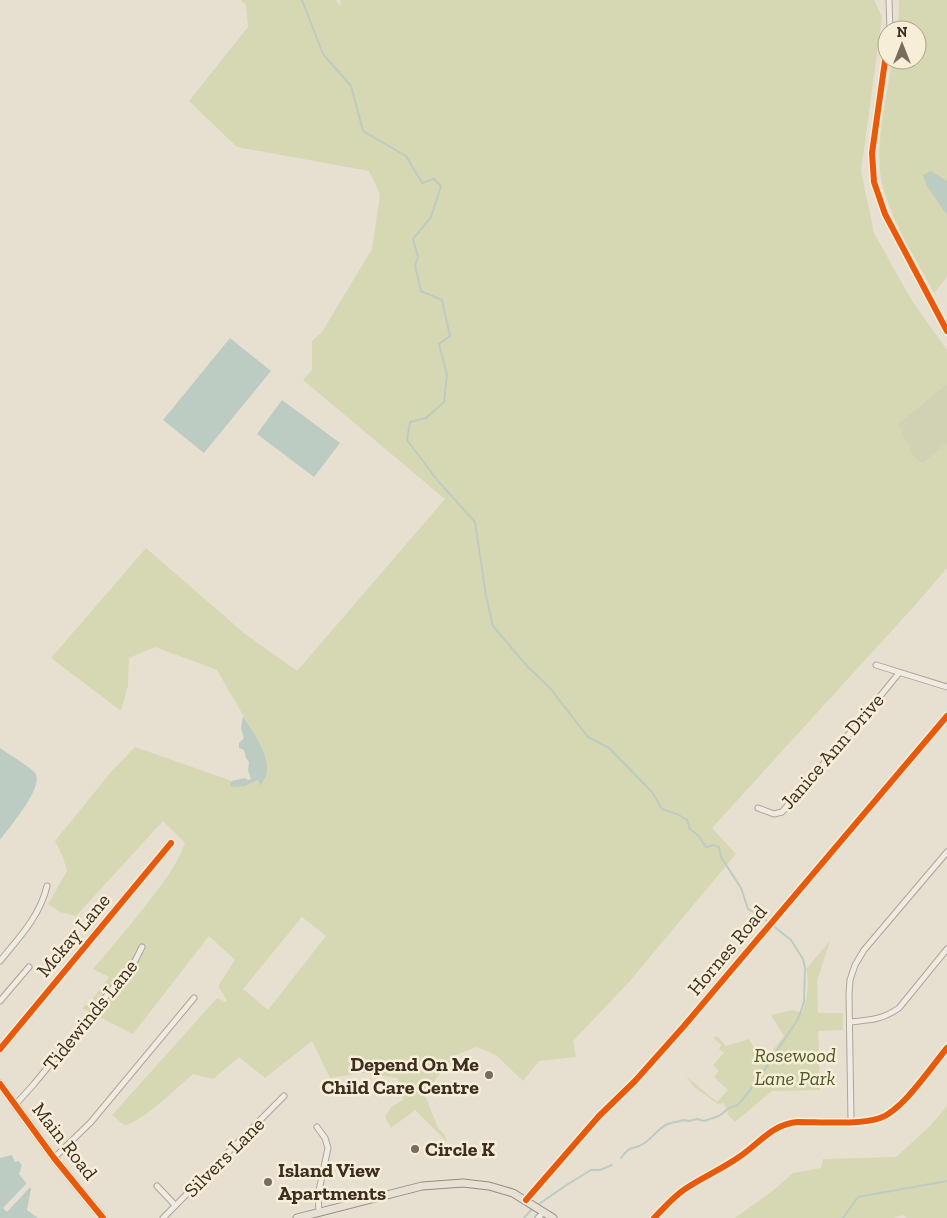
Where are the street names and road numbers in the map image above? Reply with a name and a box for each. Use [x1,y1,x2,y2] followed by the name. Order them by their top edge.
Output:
[775,688,889,814] street label: Janice Ann Drive
[31,888,115,982] street label: Mckay Lane
[682,900,772,1000] street label: Hornes Road
[38,954,142,1076] street label: Tidewinds Lane
[27,1097,103,1185] street label: Main Road
[179,1112,269,1202] street label: Silvers Lane

